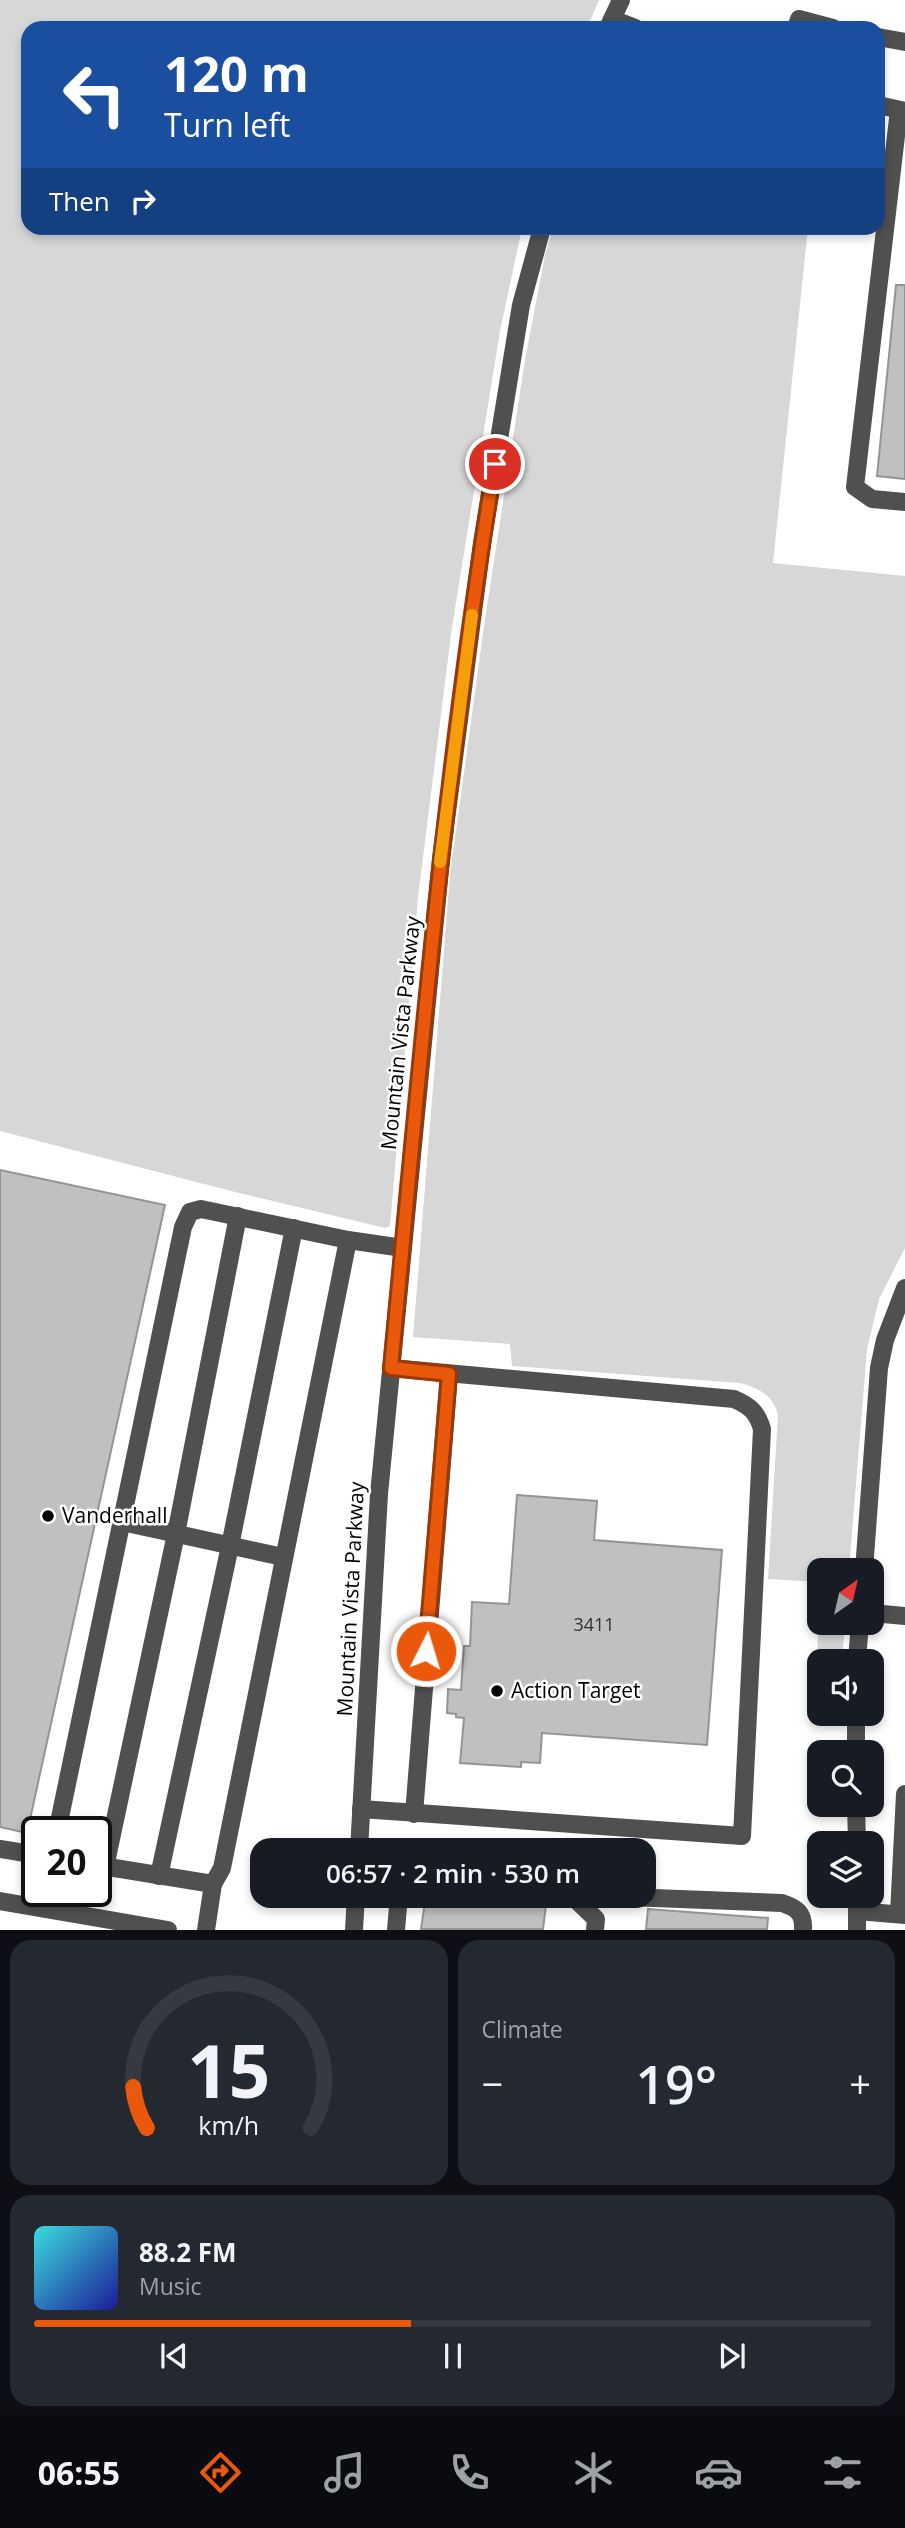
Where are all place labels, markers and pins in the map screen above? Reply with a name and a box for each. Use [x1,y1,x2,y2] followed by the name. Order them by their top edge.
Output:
[465,434,525,494] pin
[62,1501,167,1529] place label: Vanderhall
[40,1508,56,1524] marker: Vanderhall
[511,1676,641,1704] place label: Action Target
[489,1683,505,1699] marker: Action Target

